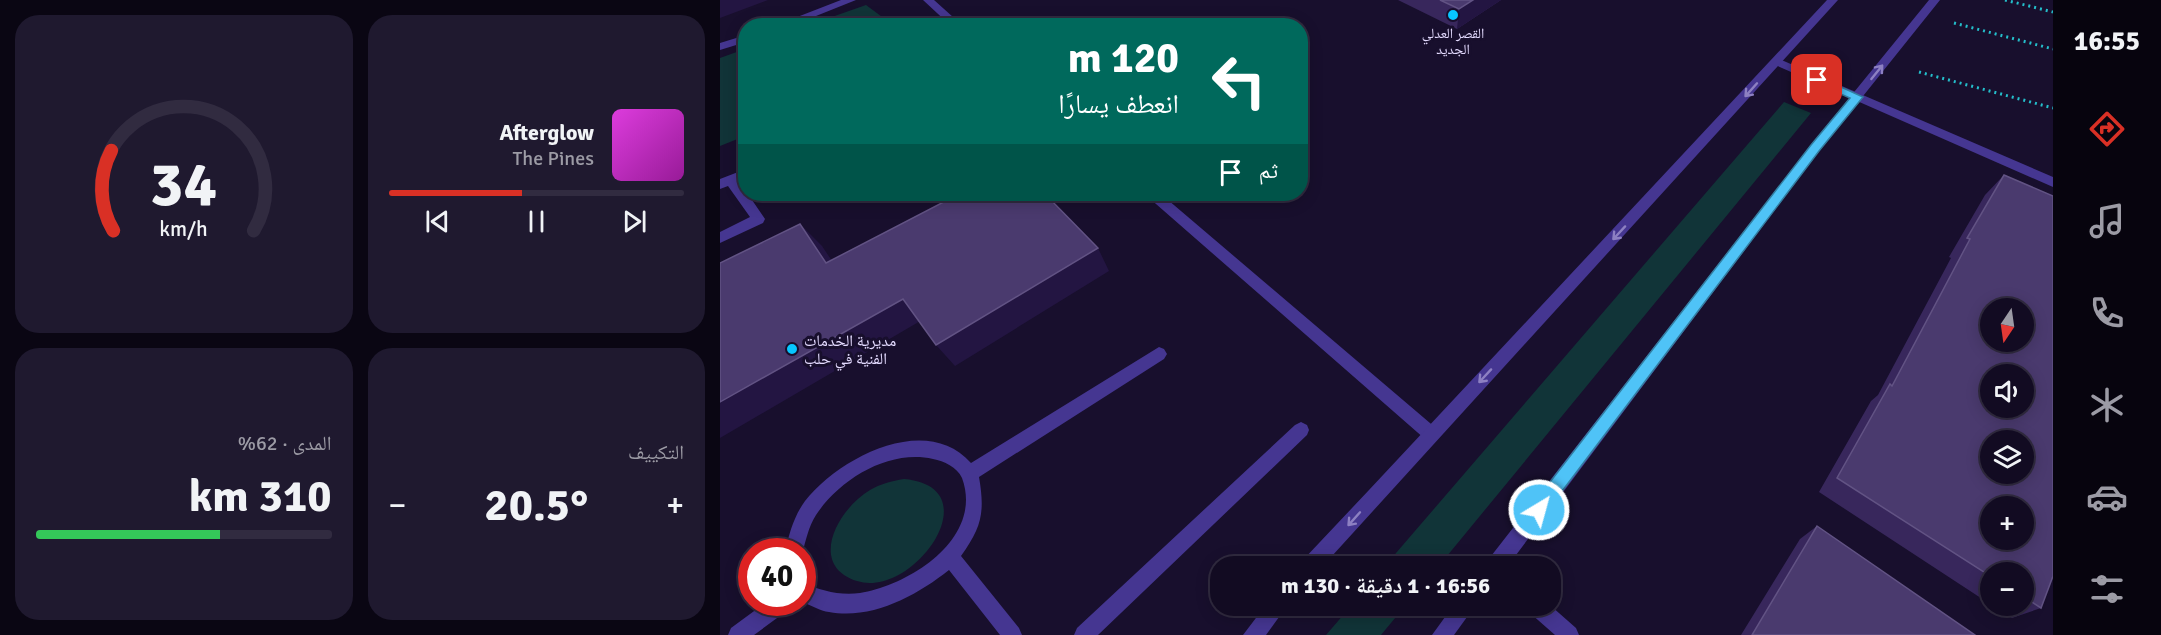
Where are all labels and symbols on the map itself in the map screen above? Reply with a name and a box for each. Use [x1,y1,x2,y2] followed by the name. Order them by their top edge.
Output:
[1446,8,1460,22] marker: القصر العدلي الجديد
[1422,25,1484,58] place label: القصر العدلي الجديد
[1791,54,1842,105] pin
[1871,64,1884,80] one-way arrow
[1744,83,1759,98] one-way arrow
[1612,225,1626,240] one-way arrow
[1980,298,2034,352] north arrow
[804,331,896,371] place label: مديرية الخدمات الفنية في حلب
[785,342,799,356] marker: مديرية الخدمات الفنية في حلب
[1478,368,1493,383] one-way arrow
[1507,478,1571,542] position arrow
[1347,511,1361,526] one-way arrow
[738,538,816,616] speed limit sign: 40

